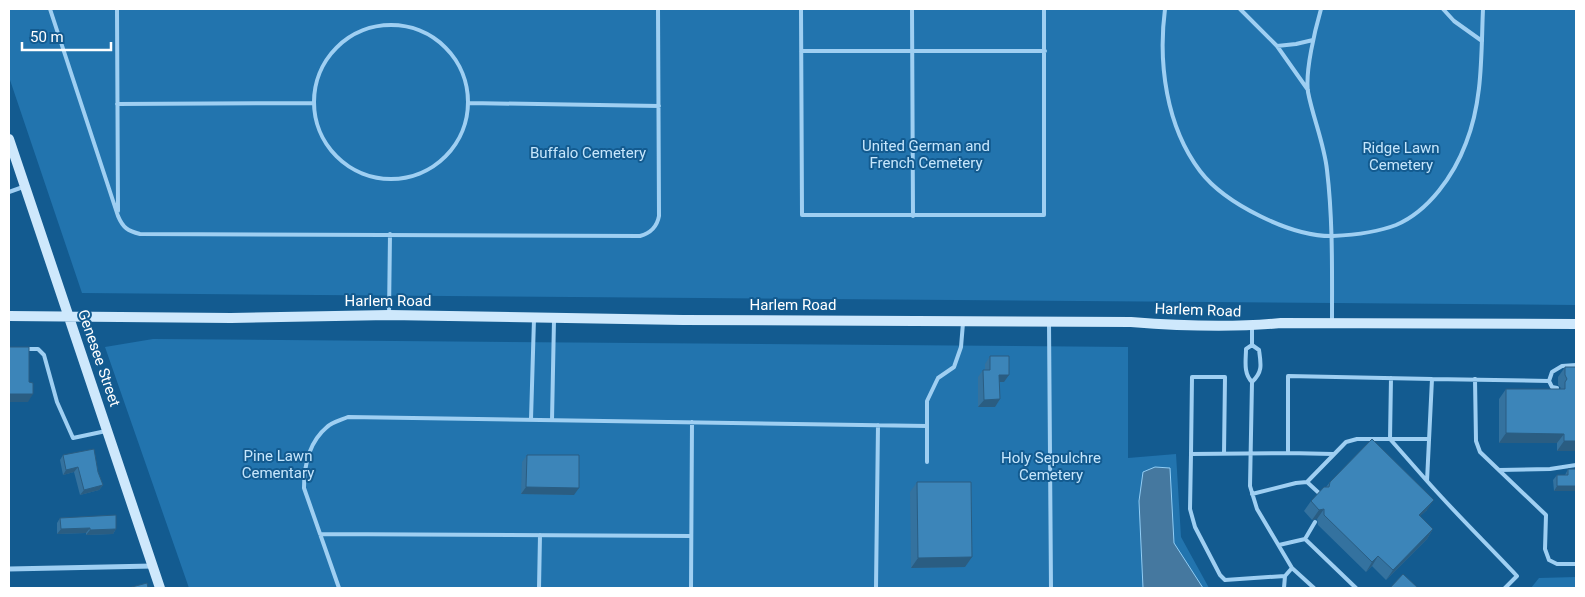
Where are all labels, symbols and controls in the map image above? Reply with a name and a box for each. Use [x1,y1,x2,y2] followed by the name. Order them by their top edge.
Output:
[22,20,111,52] scale bar
[30,28,64,46] text: 50 m
[862,137,990,172] park label: United German and French Cemetery
[1362,139,1440,174] park label: Ridge Lawn Cemetery
[530,144,646,162] park label: Buffalo Cemetery
[345,292,431,310] street label: Harlem Road
[750,296,836,314] street label: Harlem Road
[1154,299,1242,321] street label: Harlem Road
[74,307,124,409] street label: Genesee Street
[242,447,314,482] park label: Pine Lawn Cementary
[1001,449,1101,484] park label: Holy Sepulchre Cemetery

